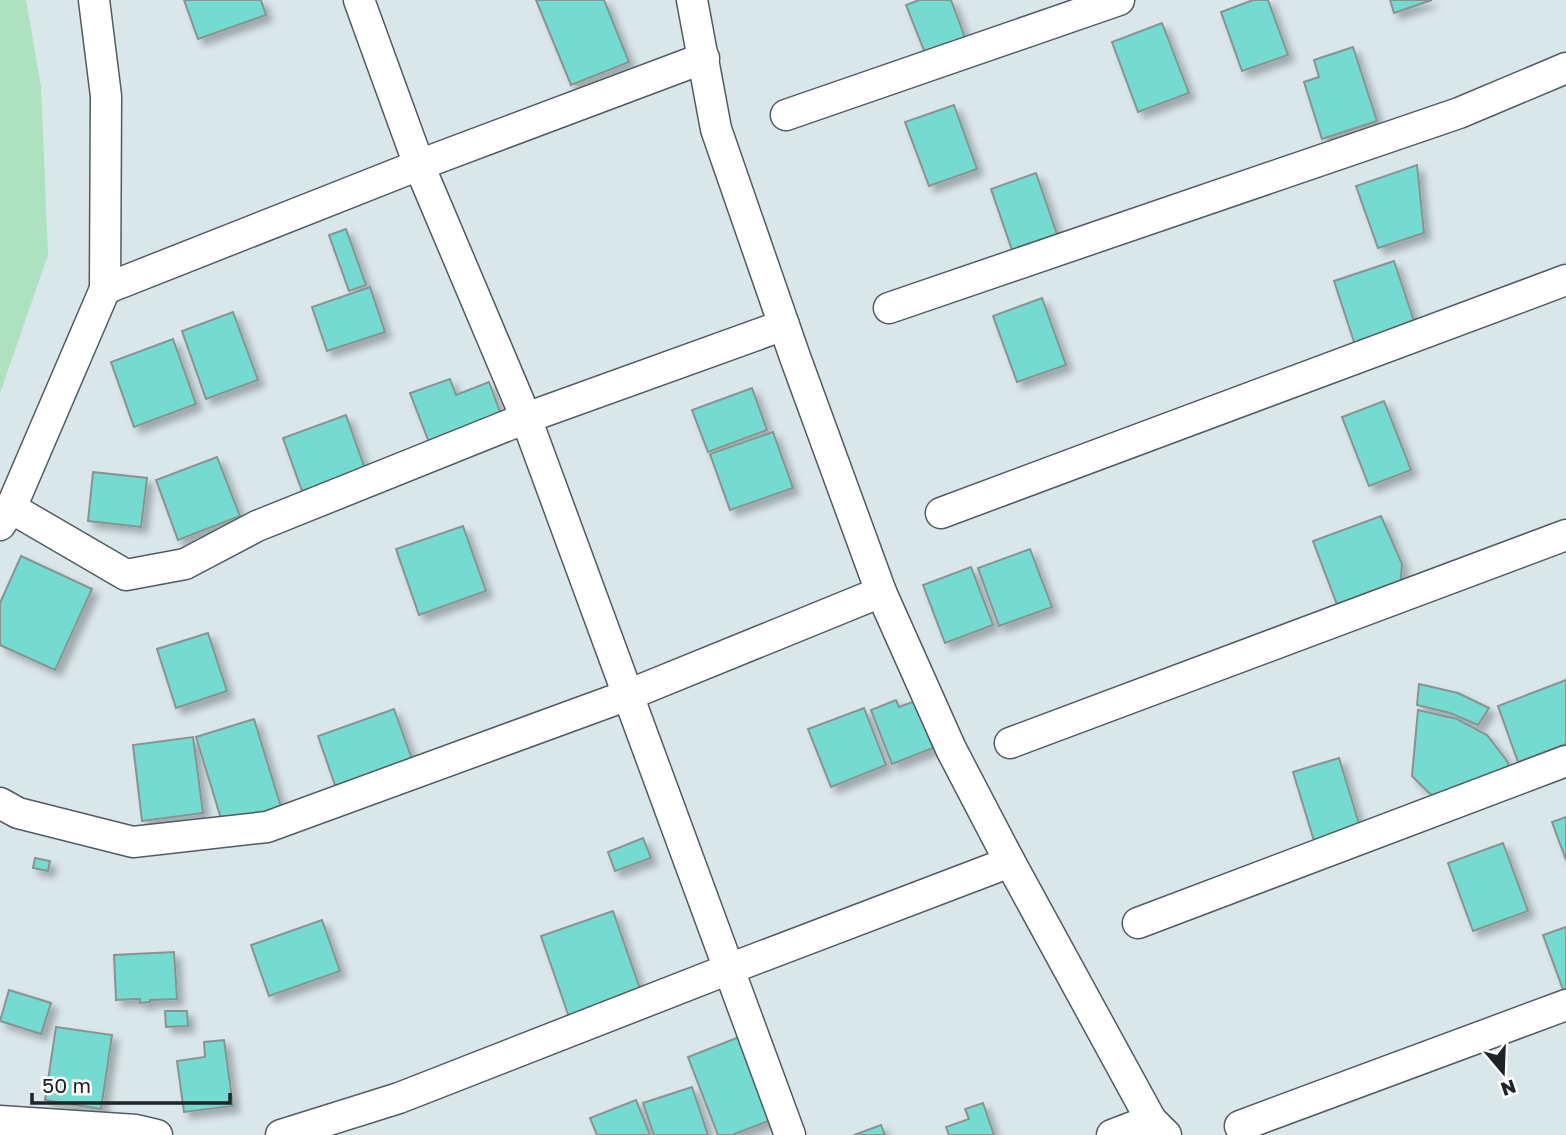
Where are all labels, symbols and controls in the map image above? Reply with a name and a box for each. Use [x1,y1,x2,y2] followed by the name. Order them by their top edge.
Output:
[1468,1037,1538,1107] north arrow
[32,1062,229,1106] scale bar
[42,1072,91,1098] text: 50 m
[1498,1075,1519,1102] text: N

